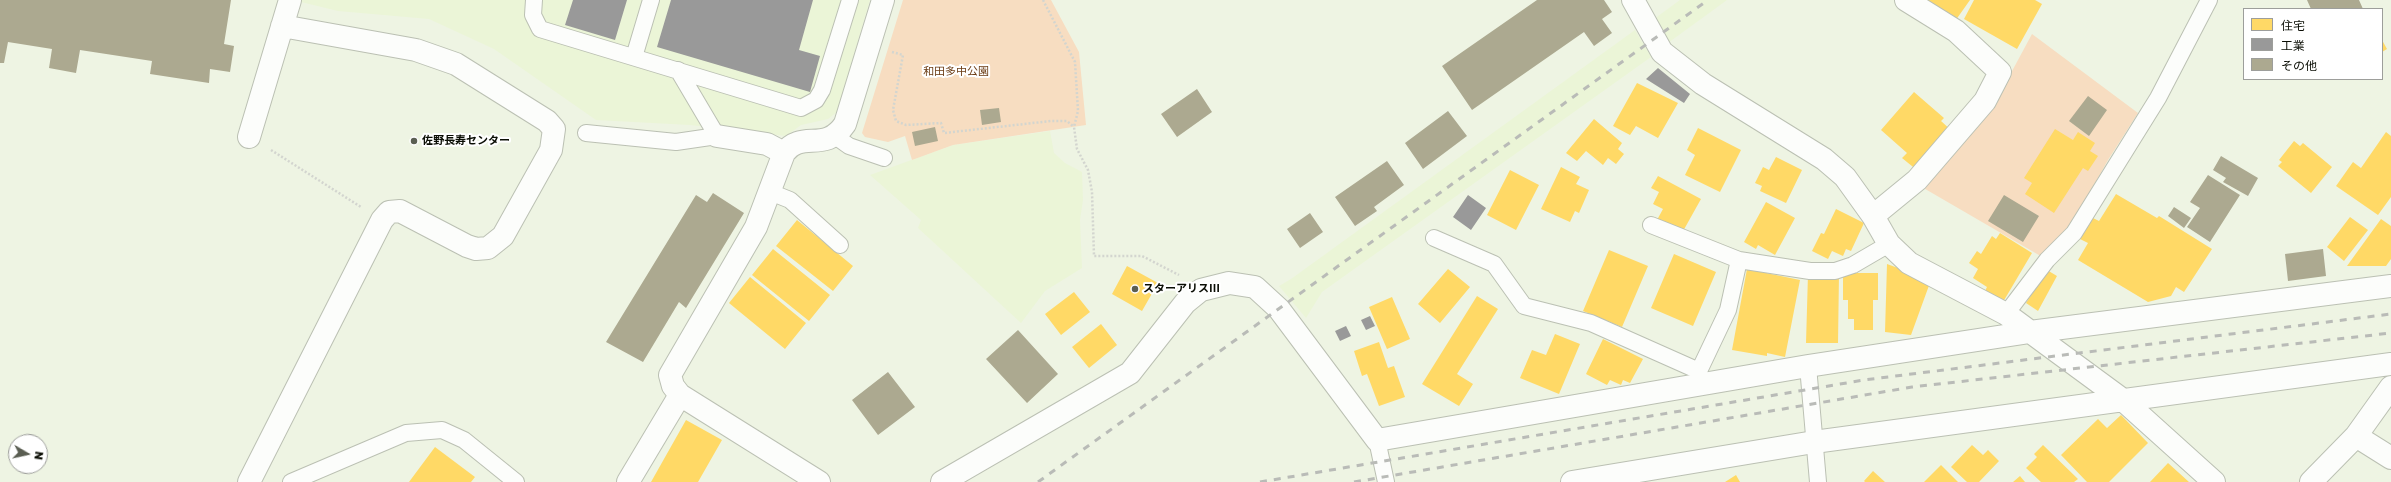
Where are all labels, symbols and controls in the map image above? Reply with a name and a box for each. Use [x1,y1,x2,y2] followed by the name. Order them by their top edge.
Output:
[2243,8,2383,80] legend
[2281,18,2305,33] text: 住宅
[2281,38,2305,53] text: 工業
[2281,58,2317,73] text: その他
[923,65,989,79] park label: 和田多中公園
[422,134,510,148] place label: 佐野長寿センター
[409,136,419,146] marker: 佐野長寿センター
[1143,282,1220,296] place label: スターアリスⅢ
[1130,284,1140,294] marker: スターアリスⅢ
[8,434,48,474] north arrow
[32,451,46,461] text: N

